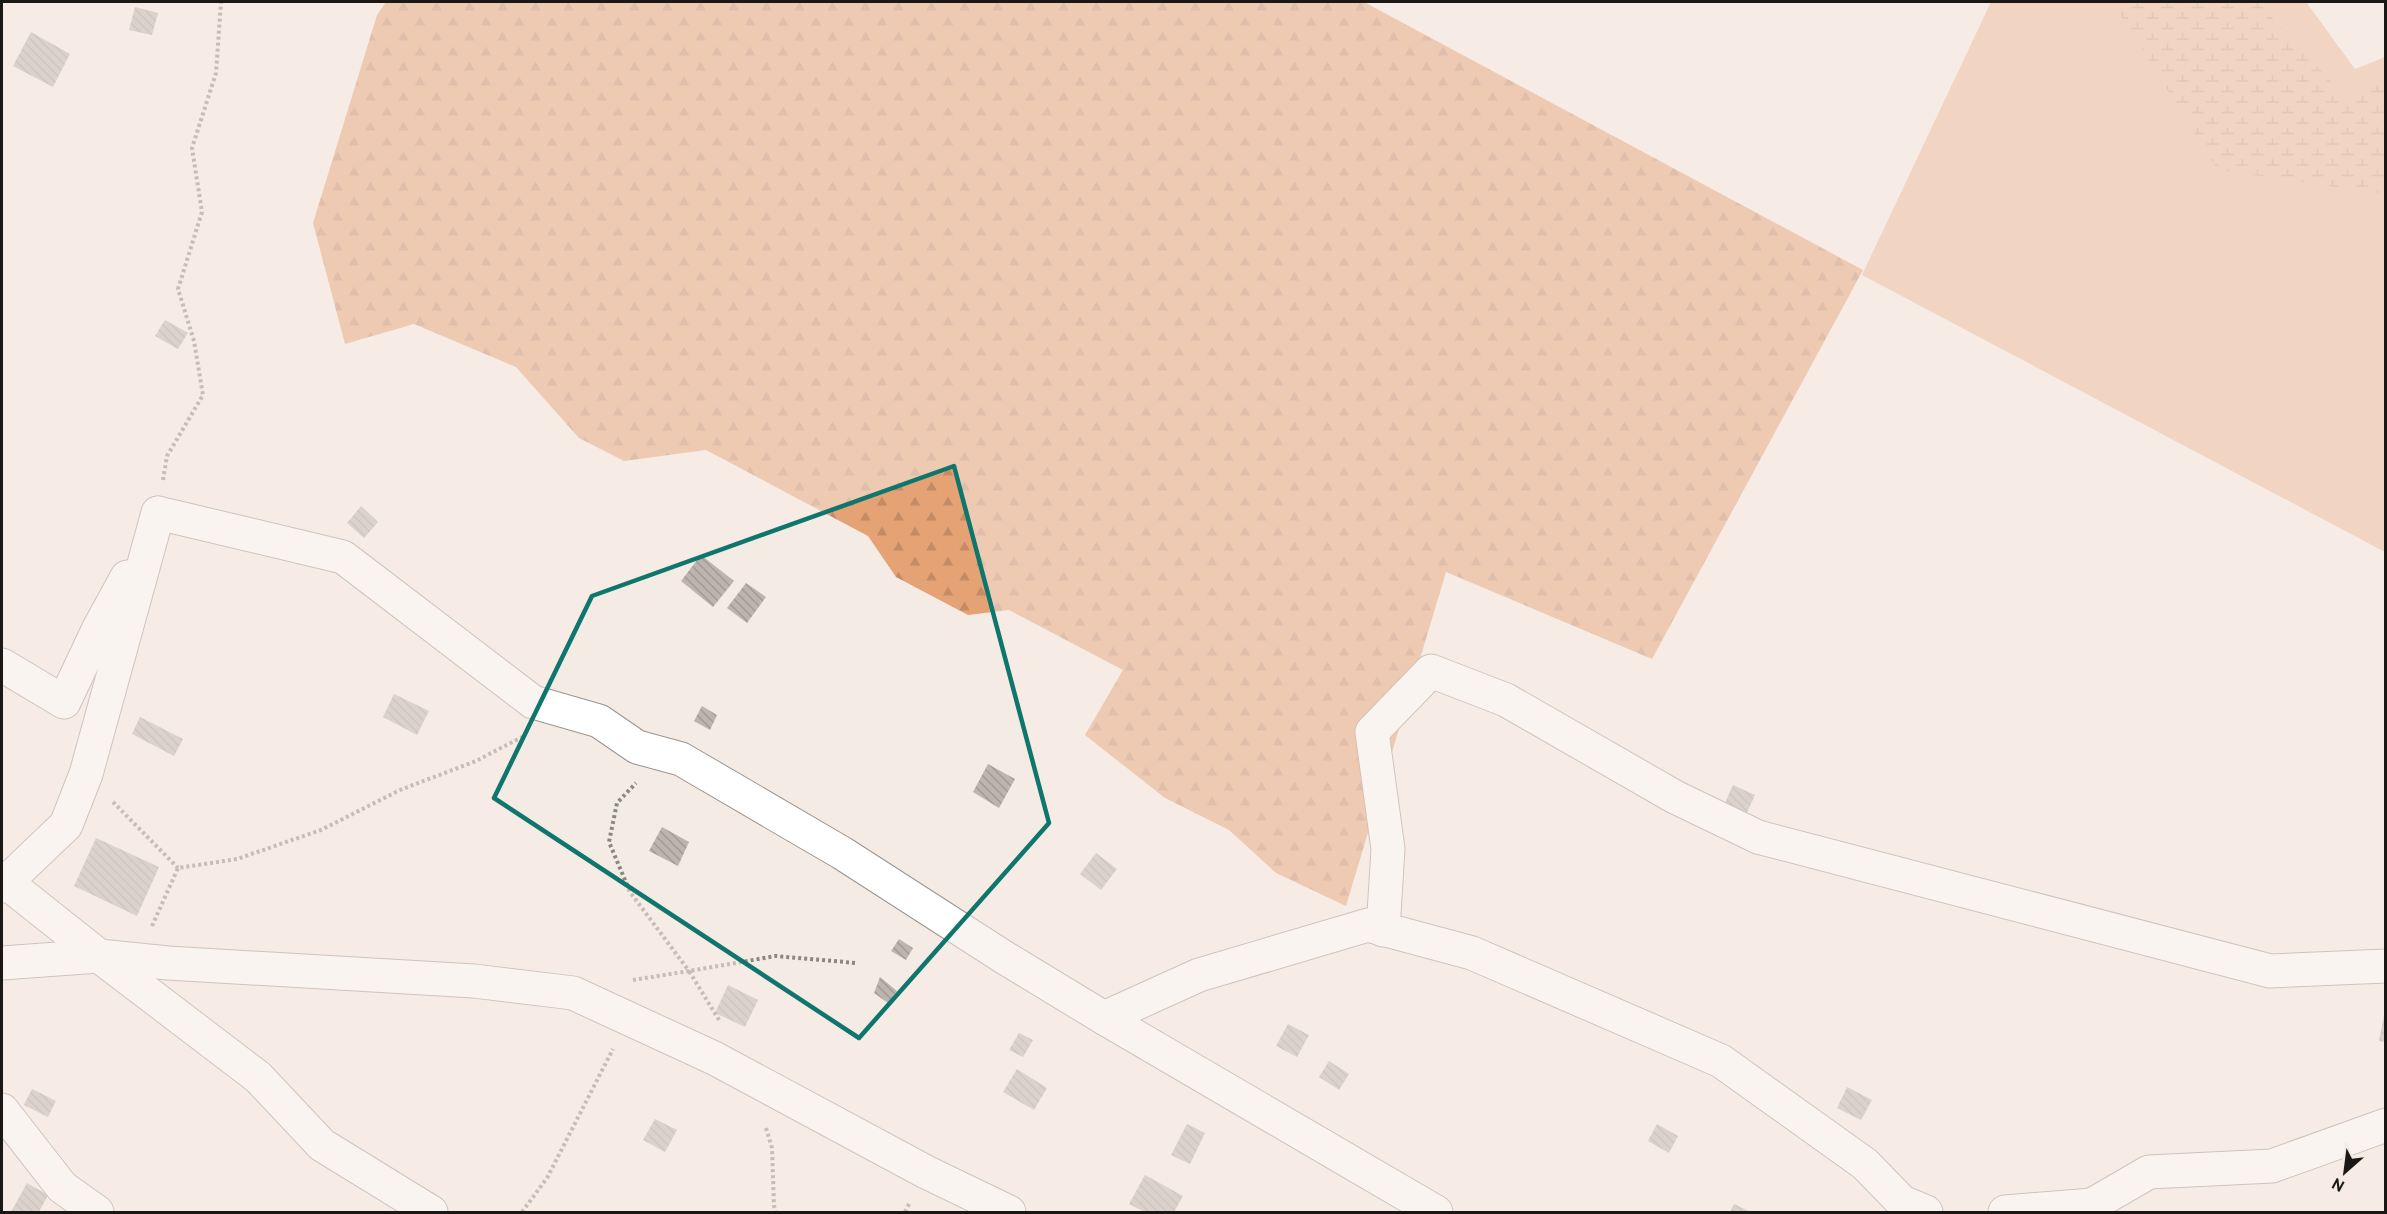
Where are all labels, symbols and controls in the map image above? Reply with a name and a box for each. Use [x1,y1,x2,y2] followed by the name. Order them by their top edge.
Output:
[2315,1142,2375,1202] north arrow
[2329,1172,2349,1195] text: N

